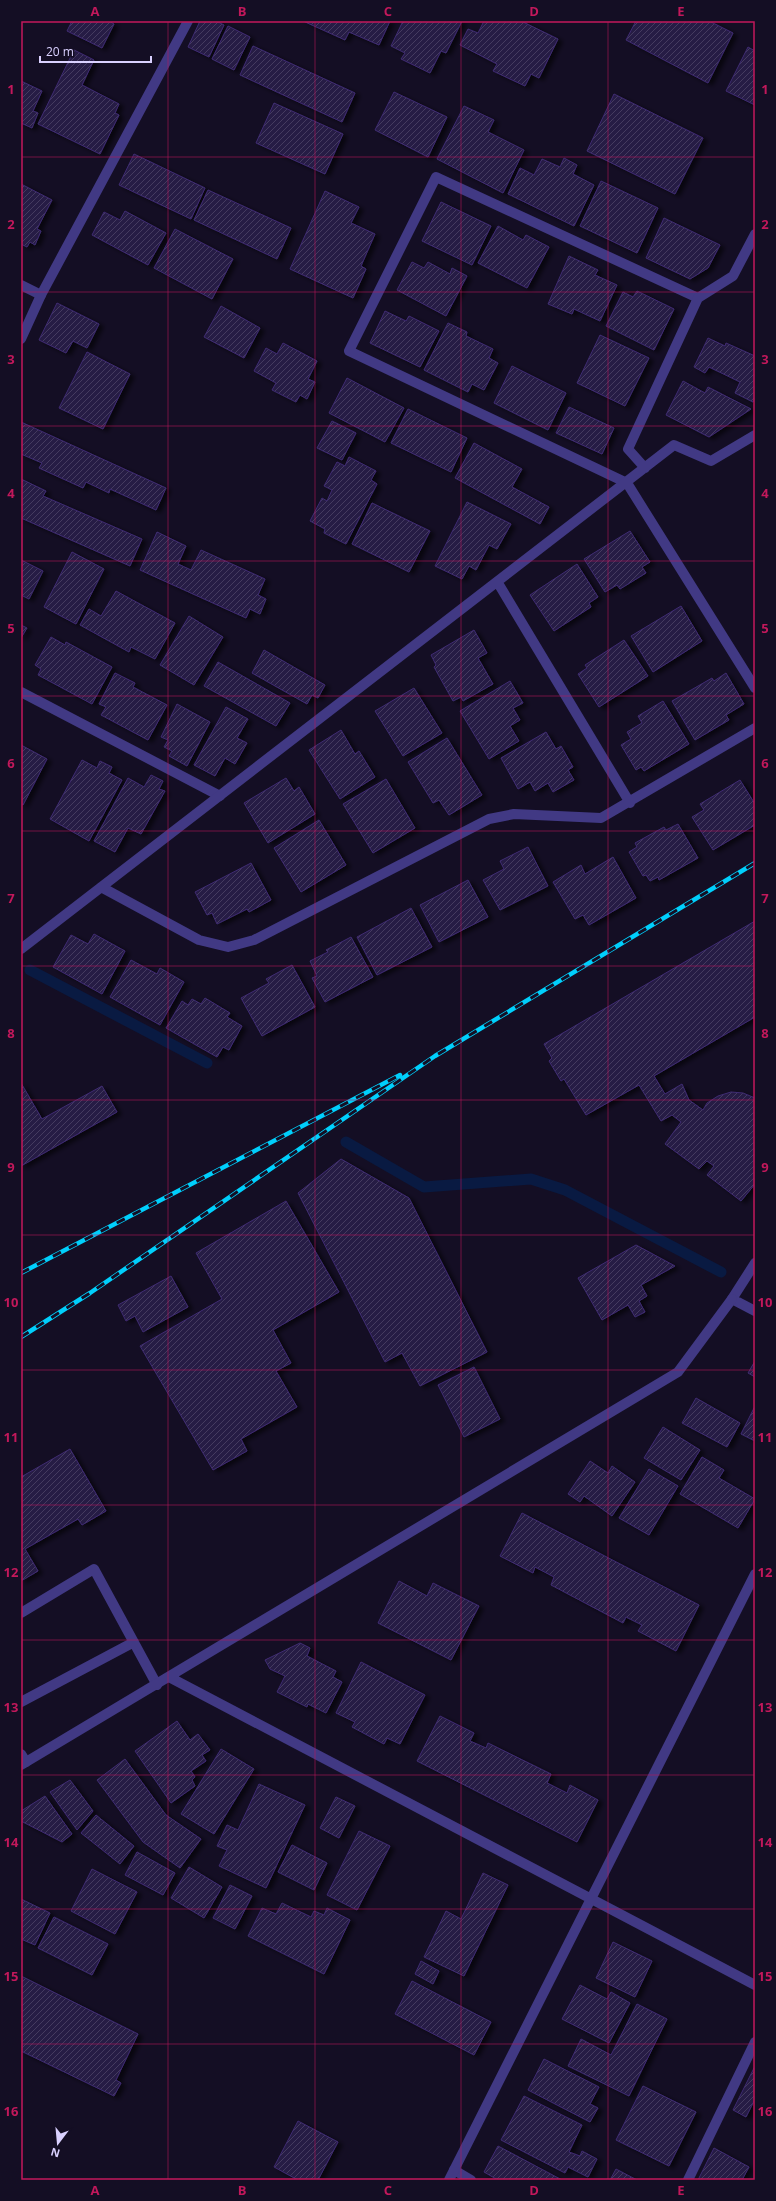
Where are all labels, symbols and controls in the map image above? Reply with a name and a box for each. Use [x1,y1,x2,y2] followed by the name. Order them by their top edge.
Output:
[91,2,100,20] text: A
[238,2,247,20] text: B
[384,2,392,20] text: C
[529,2,539,20] text: D
[677,2,685,20] text: E
[40,38,151,64] scale bar
[46,43,74,60] text: 20 m
[7,80,15,98] text: 1
[761,80,769,98] text: 1
[7,215,15,233] text: 2
[761,215,769,233] text: 2
[7,350,15,368] text: 3
[761,350,769,368] text: 3
[7,484,15,502] text: 4
[761,484,769,502] text: 4
[7,619,15,637] text: 5
[761,619,769,637] text: 5
[7,754,15,772] text: 6
[761,754,769,772] text: 6
[7,889,15,907] text: 7
[761,889,769,907] text: 7
[7,1024,15,1042] text: 8
[761,1024,769,1042] text: 8
[7,1158,15,1176] text: 9
[761,1158,769,1176] text: 9
[4,1293,18,1311] text: 10
[758,1293,772,1311] text: 10
[4,1428,18,1446] text: 11
[758,1428,772,1446] text: 11
[4,1563,19,1581] text: 12
[758,1563,773,1581] text: 12
[4,1698,18,1716] text: 13
[758,1698,772,1716] text: 13
[4,1833,19,1851] text: 14
[758,1833,773,1851] text: 14
[4,1967,18,1985] text: 15
[758,1967,772,1985] text: 15
[4,2102,19,2120] text: 16
[758,2102,773,2120] text: 16
[38,2123,78,2163] north arrow
[49,2145,61,2162] text: N
[91,2181,100,2199] text: A
[238,2181,247,2199] text: B
[384,2181,392,2199] text: C
[529,2181,539,2199] text: D
[677,2181,685,2199] text: E

